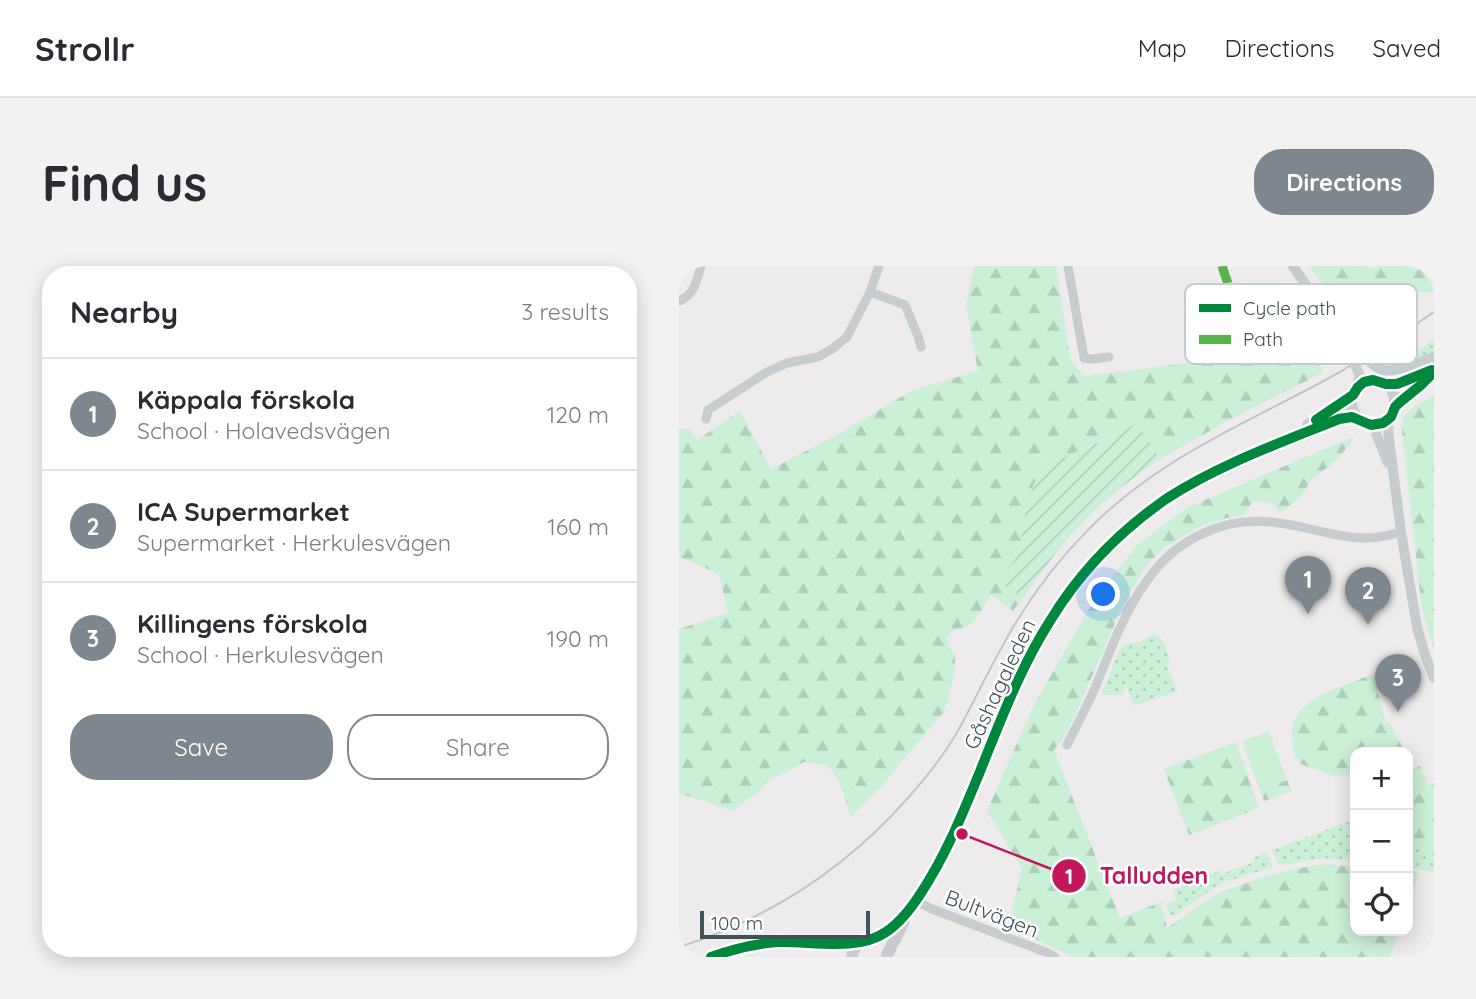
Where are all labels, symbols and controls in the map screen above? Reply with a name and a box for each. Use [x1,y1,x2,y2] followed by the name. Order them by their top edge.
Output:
[35,28,135,69] text: Strollr
[1138,33,1187,63] text: Map
[1225,33,1335,63] text: Directions
[1373,33,1441,63] text: Saved
[1254,149,1434,215] button: Directions
[42,152,207,213] text: Find us
[1185,284,1417,364] legend
[70,293,178,331] text: Nearby
[1243,296,1336,320] text: Cycle path
[521,297,609,326] text: 3 results
[1243,327,1283,351] text: Path
[137,383,355,416] text: Käppala förskola
[89,400,97,429] text: 1
[547,400,609,429] text: 120 m
[137,416,390,445] text: School · Holavedsvägen
[137,495,350,528] text: ICA Supermarket
[86,512,100,541] text: 2
[547,512,609,541] text: 160 m
[137,528,451,557] text: Supermarket · Herkulesvägen
[1285,556,1331,614] pin: 1
[1345,567,1391,625] pin: 2
[1086,577,1120,611] your location
[137,607,368,640] text: Killingens förskola
[957,615,1041,753] street label: Gåshagaleden
[87,624,99,653] text: 3
[547,624,609,653] text: 190 m
[137,640,384,669] text: School · Herkulesvägen
[1375,654,1421,712] pin: 3
[70,714,333,780] button: Save
[347,714,609,780] button: Share
[1350,747,1413,936] map controls
[1350,747,1413,810] button: +
[1350,810,1413,873] button: −
[1051,854,1223,898] callout: Talludden
[1100,861,1208,890] text: Talludden
[1065,863,1073,889] text: 1
[1350,873,1413,936] button: locate
[942,883,1042,943] street label: Bultvägen
[700,908,870,940] scale bar
[711,911,763,935] text: 100 m

